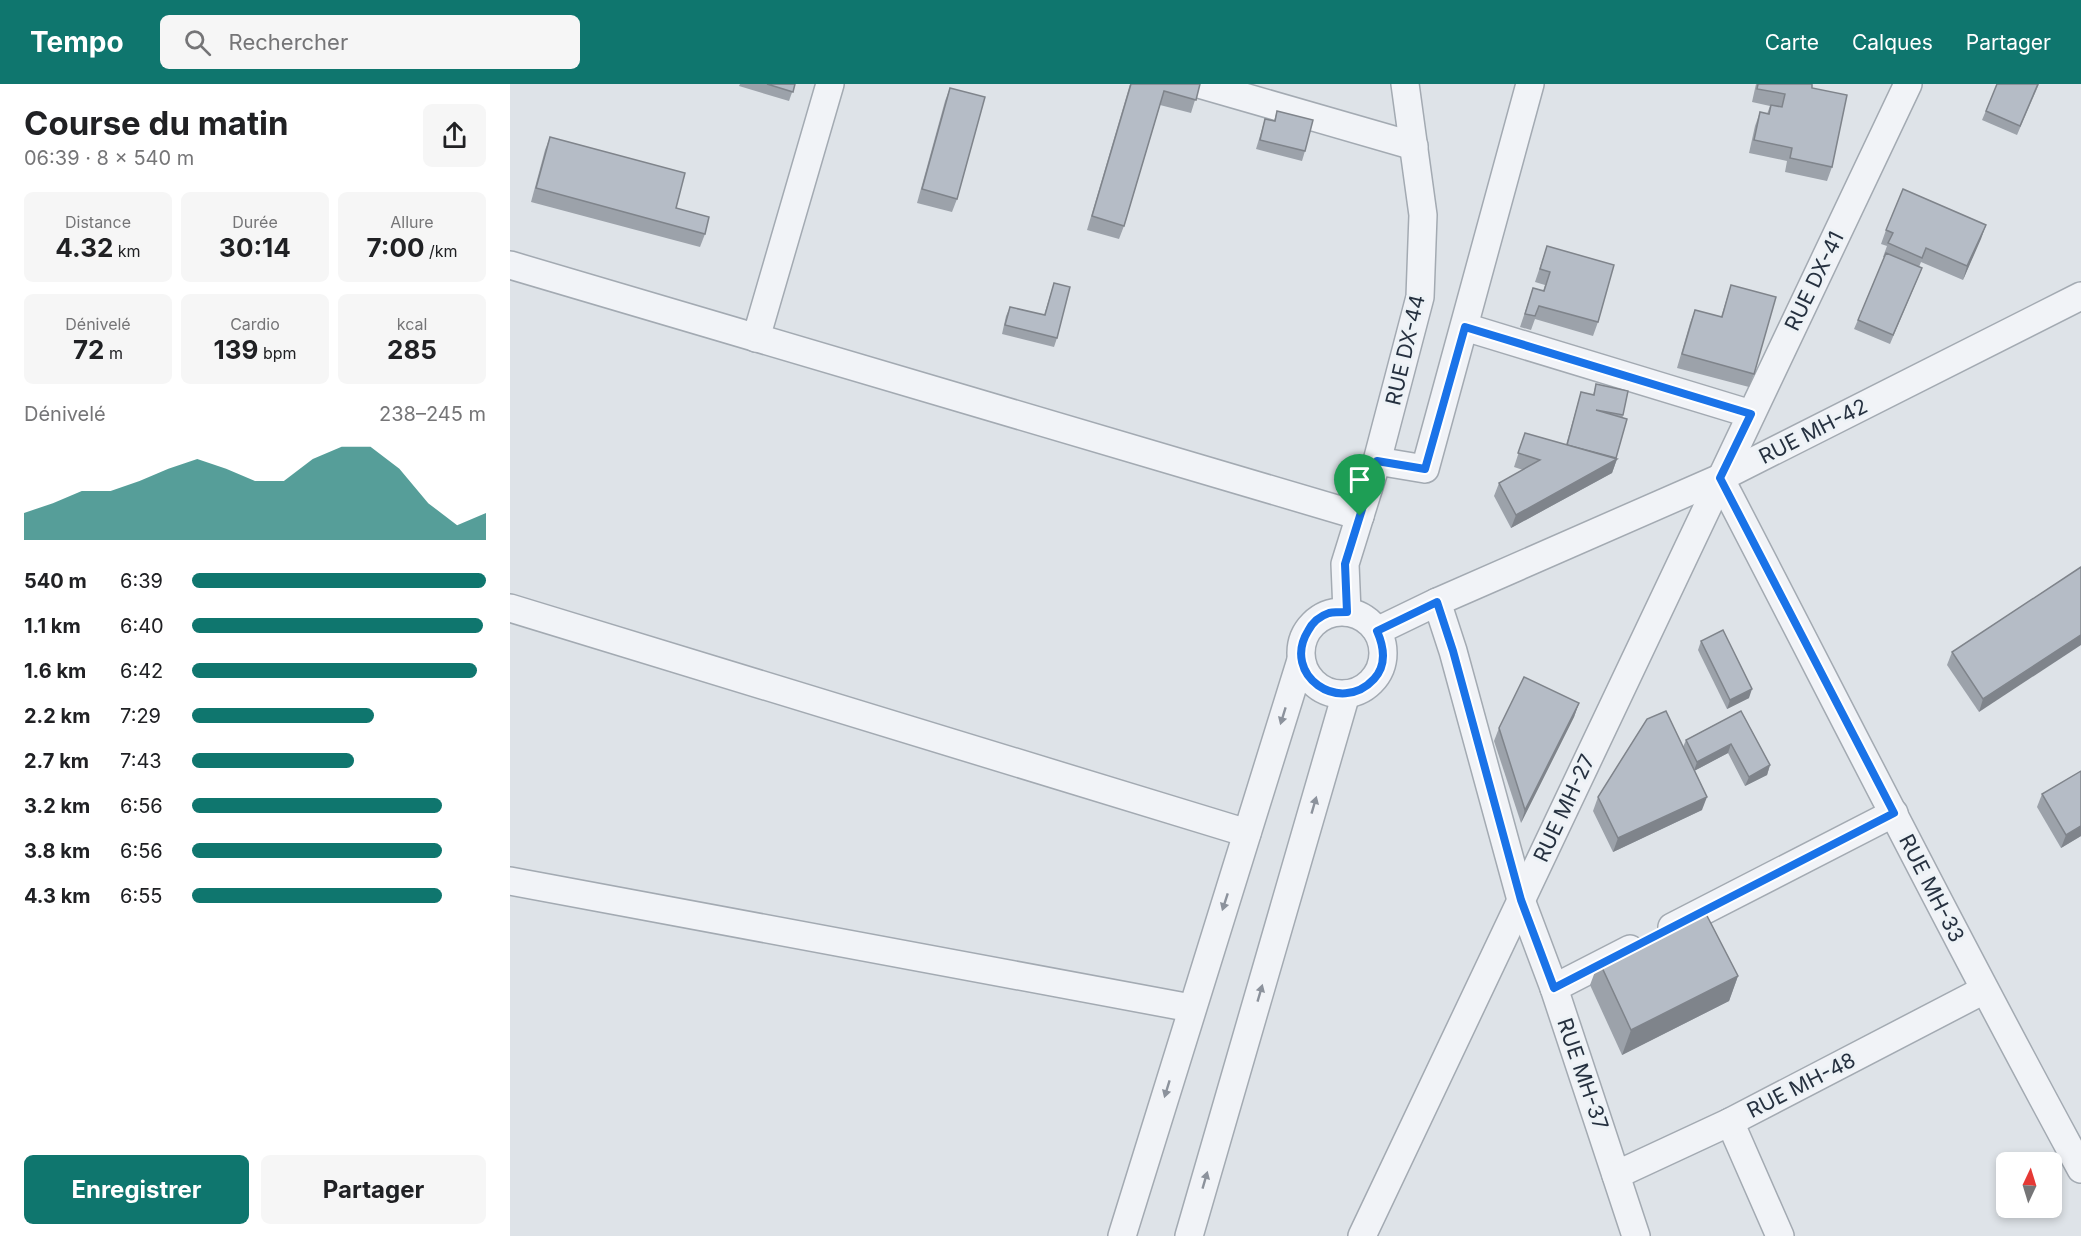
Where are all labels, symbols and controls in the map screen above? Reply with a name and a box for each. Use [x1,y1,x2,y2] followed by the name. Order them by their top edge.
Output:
[160,15,580,69] search box
[30,25,124,59] text: Tempo
[181,26,214,59] icon: search
[229,29,348,55] text: Rechercher
[1765,30,1819,55] text: Carte
[1852,30,1933,55] text: Calques
[1966,30,2051,55] text: Partager
[24,103,289,143] text: Course du matin
[423,104,486,167] button: share
[24,146,194,170] text: 06:39 · 8 × 540 m
[65,212,131,232] text: Distance
[232,212,278,232] text: Durée
[390,212,434,232] text: Allure
[1779,227,1849,335] street label: RUE DX-41
[55,232,113,263] text: 4.32
[219,232,291,263] text: 30:14
[366,232,424,263] text: 7:00
[113,241,141,261] text: km
[424,241,458,261] text: /km
[1380,292,1430,408] street label: RUE DX-44
[65,314,131,334] text: Dénivelé
[230,314,280,334] text: Cardio
[397,314,427,334] text: kcal
[73,334,104,365] text: 72
[214,334,258,365] text: 139
[387,334,437,365] text: 285
[104,343,123,363] text: m
[258,343,297,363] text: bpm
[1755,393,1871,469] street label: RUE MH-42
[24,402,106,426] text: Dénivelé
[379,402,486,426] text: 238–245 m
[1334,454,1385,516] pin
[1343,463,1376,496] icon: arrive
[24,569,87,593] text: 540 m
[120,569,163,593] text: 6:39
[24,614,81,638] text: 1.1 km
[120,614,164,638] text: 6:40
[24,659,86,683] text: 1.6 km
[120,659,163,683] text: 6:42
[24,704,90,728] text: 2.2 km
[120,704,161,728] text: 7:29
[1278,707,1287,725] one-way arrow
[24,749,89,773] text: 2.7 km
[120,749,162,773] text: 7:43
[1528,750,1600,866] street label: RUE MH-27
[24,794,90,818] text: 3.2 km
[120,794,163,818] text: 6:56
[1310,796,1319,814] one-way arrow
[1894,830,1970,946] street label: RUE MH-33
[24,839,90,863] text: 3.8 km
[120,839,163,863] text: 6:56
[24,884,91,908] text: 4.3 km
[120,884,162,908] text: 6:55
[1220,893,1229,911] one-way arrow
[1256,983,1265,1001] one-way arrow
[1552,1015,1614,1133] street label: RUE MH-37
[1743,1047,1859,1123] street label: RUE MH-48
[1162,1080,1171,1098] one-way arrow
[1996,1152,2062,1218] north arrow
[1996,1152,2062,1218] map controls
[24,1155,249,1224] button: Enregistrer
[261,1155,486,1224] button: Partager
[1201,1171,1210,1189] one-way arrow

